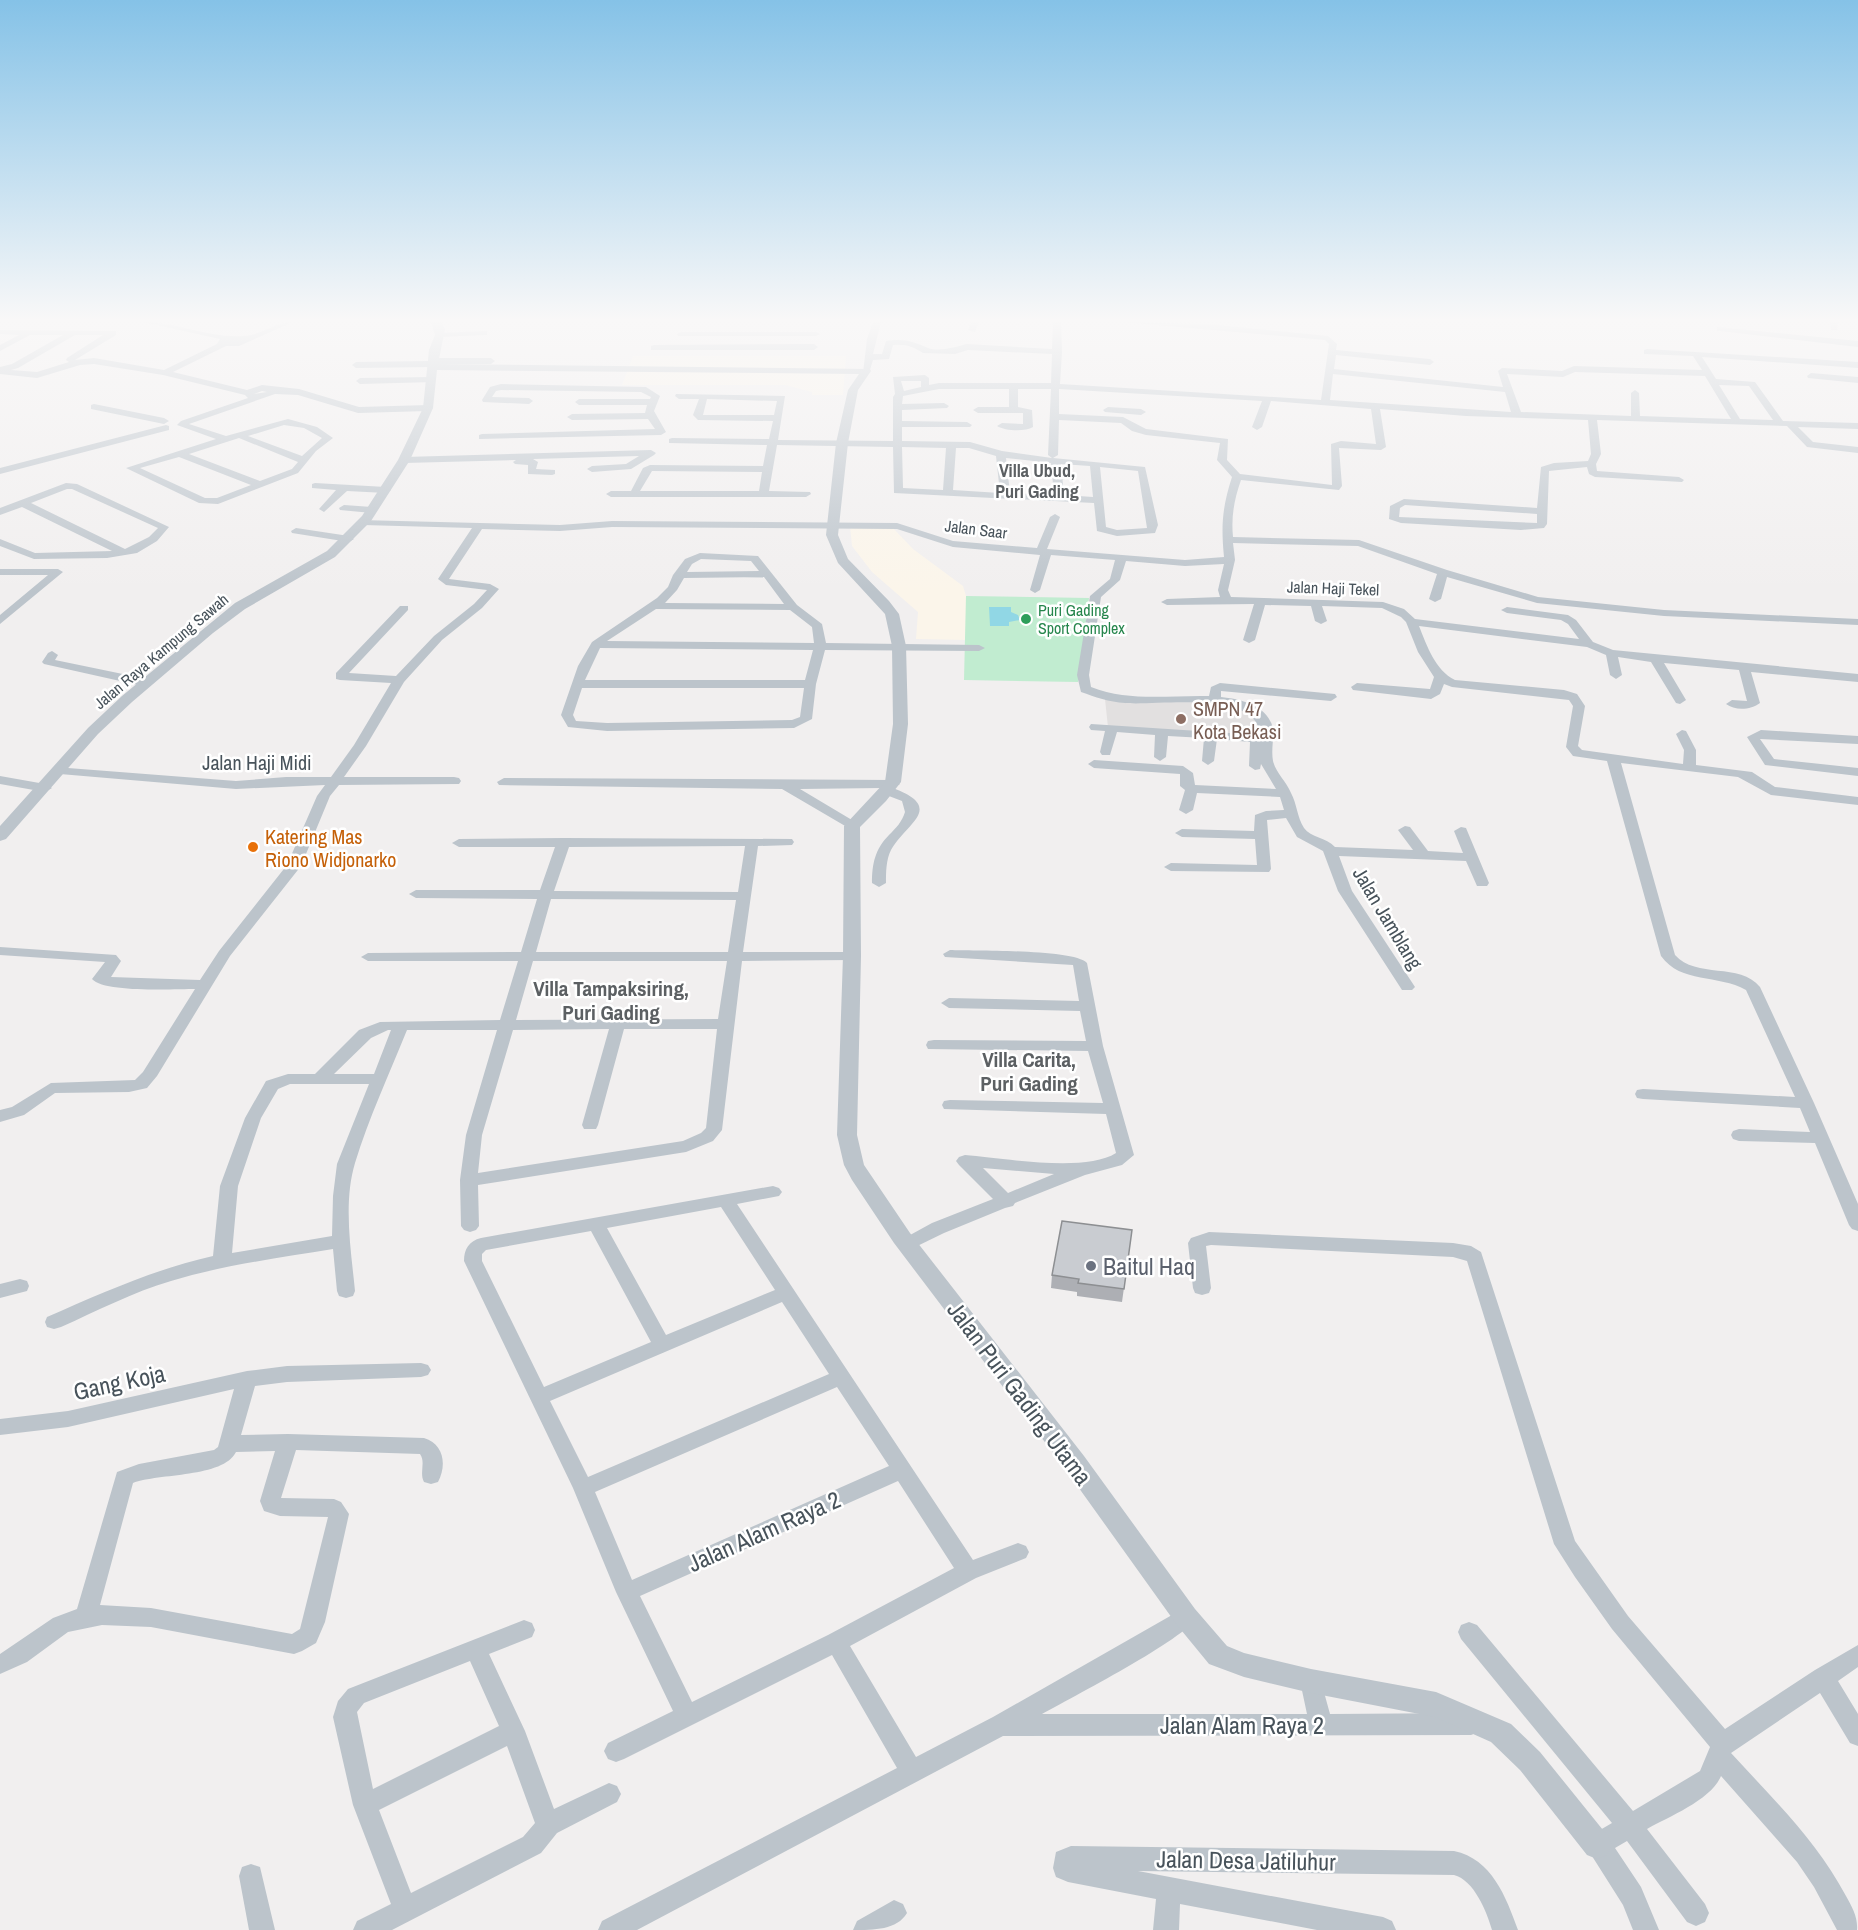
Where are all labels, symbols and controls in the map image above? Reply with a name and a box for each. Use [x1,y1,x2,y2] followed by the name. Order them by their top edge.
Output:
[995,458,1079,504] district label: Villa Ubud, Puri Gading
[944,514,1009,544] street label: Jalan Saar
[1286,575,1380,601] street label: Jalan Haji Tekel
[89,588,233,714] street label: Jalan Raya Kampung Sawah
[1038,599,1125,639] place label: Puri Gading Sport Complex
[1019,612,1033,626] marker: Puri Gading Sport Complex
[1193,695,1281,745] place label: SMPN 47 Kota Bekasi
[1174,712,1188,726] marker: SMPN 47 Kota Bekasi
[202,749,312,776] street label: Jalan Haji Midi
[265,823,396,873] place label: Katering Mas Riono Widjonarko
[246,840,260,854] marker: Katering Mas Riono Widjonarko
[1347,862,1429,974] street label: Jalan Jamblang
[533,974,689,1027] district label: Villa Tampaksiring, Puri Gading
[980,1045,1078,1098] district label: Villa Carita, Puri Gading
[1103,1250,1195,1282] place label: Baitul Haq
[1084,1259,1098,1273] marker: Baitul Haq
[940,1295,1100,1491] street label: Jalan Puri Gading Utama
[70,1357,168,1407] street label: Gang Koja
[683,1483,845,1579] street label: Jalan Alam Raya 2
[1160,1709,1324,1741] street label: Jalan Alam Raya 2
[1156,1842,1336,1878] street label: Jalan Desa Jatiluhur

